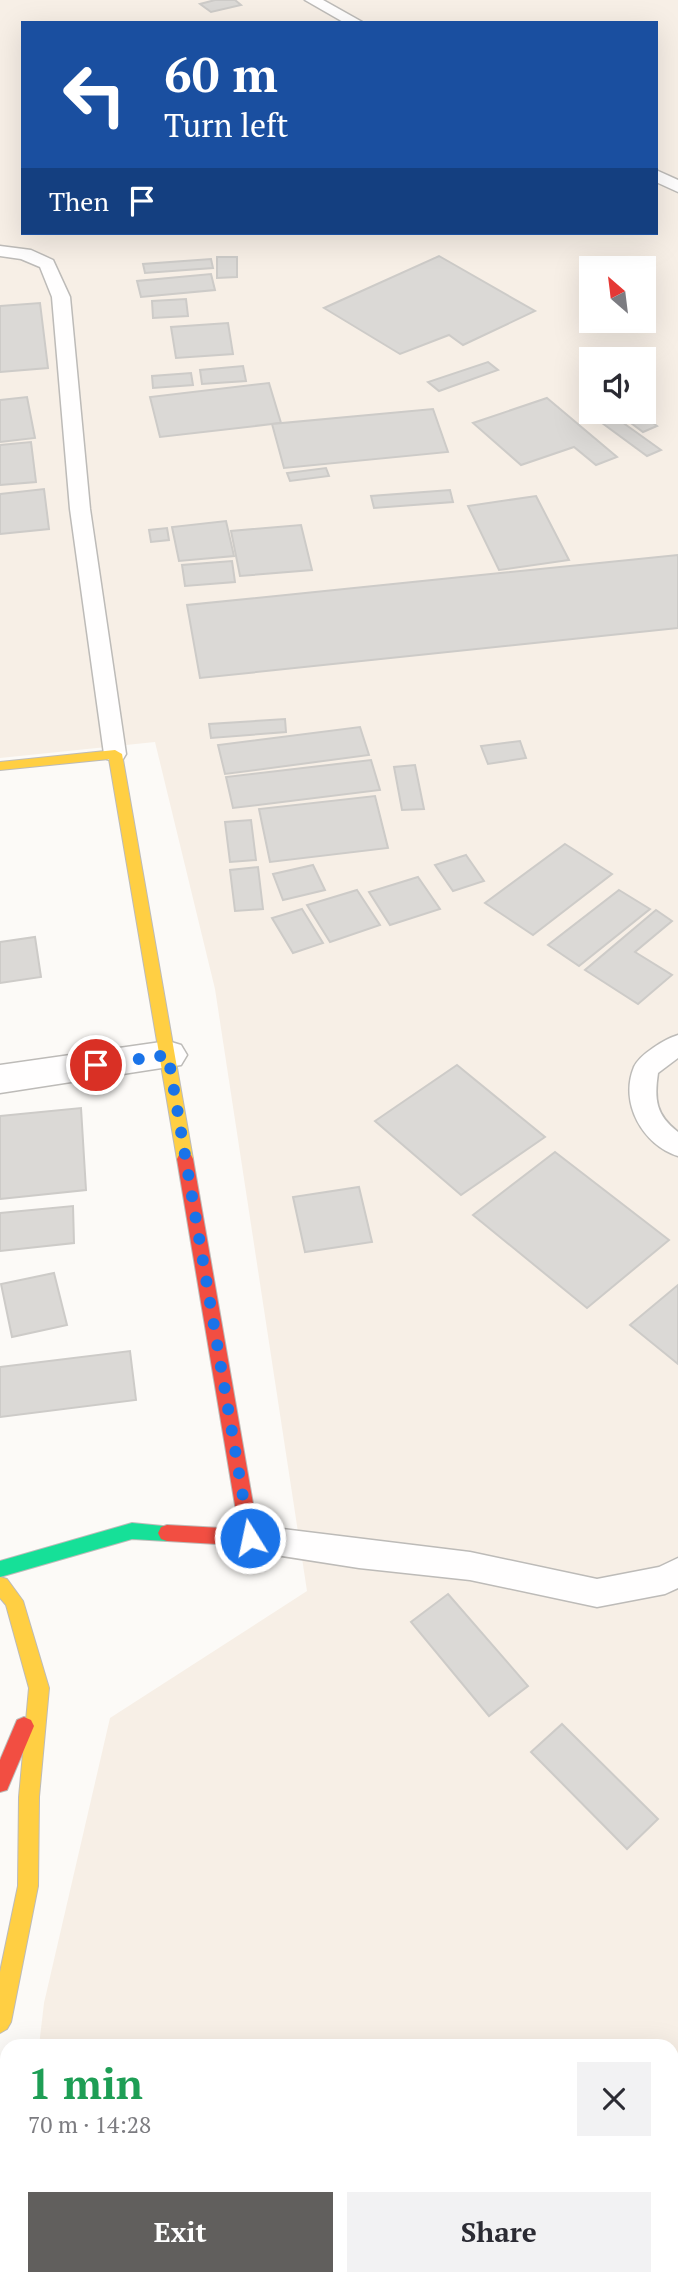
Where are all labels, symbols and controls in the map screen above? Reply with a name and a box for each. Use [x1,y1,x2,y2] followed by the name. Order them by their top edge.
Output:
[164,41,278,106] text: 60 m
[49,49,140,140] icon: left
[164,104,288,146] text: Turn left
[123,182,161,220] icon: arrive
[49,184,109,218] text: Then
[579,256,656,332] north arrow
[579,256,656,424] map controls
[579,347,656,424] button: sound
[66,1035,126,1095] pin
[77,1046,115,1084] icon: arrive
[213,1501,287,1575] position arrow
[28,2055,143,2111] text: 1 min
[577,2062,651,2136] button: close
[28,2109,151,2140] text: 70 m · 14:28
[28,2192,333,2272] button: Exit
[347,2192,651,2272] button: Share

